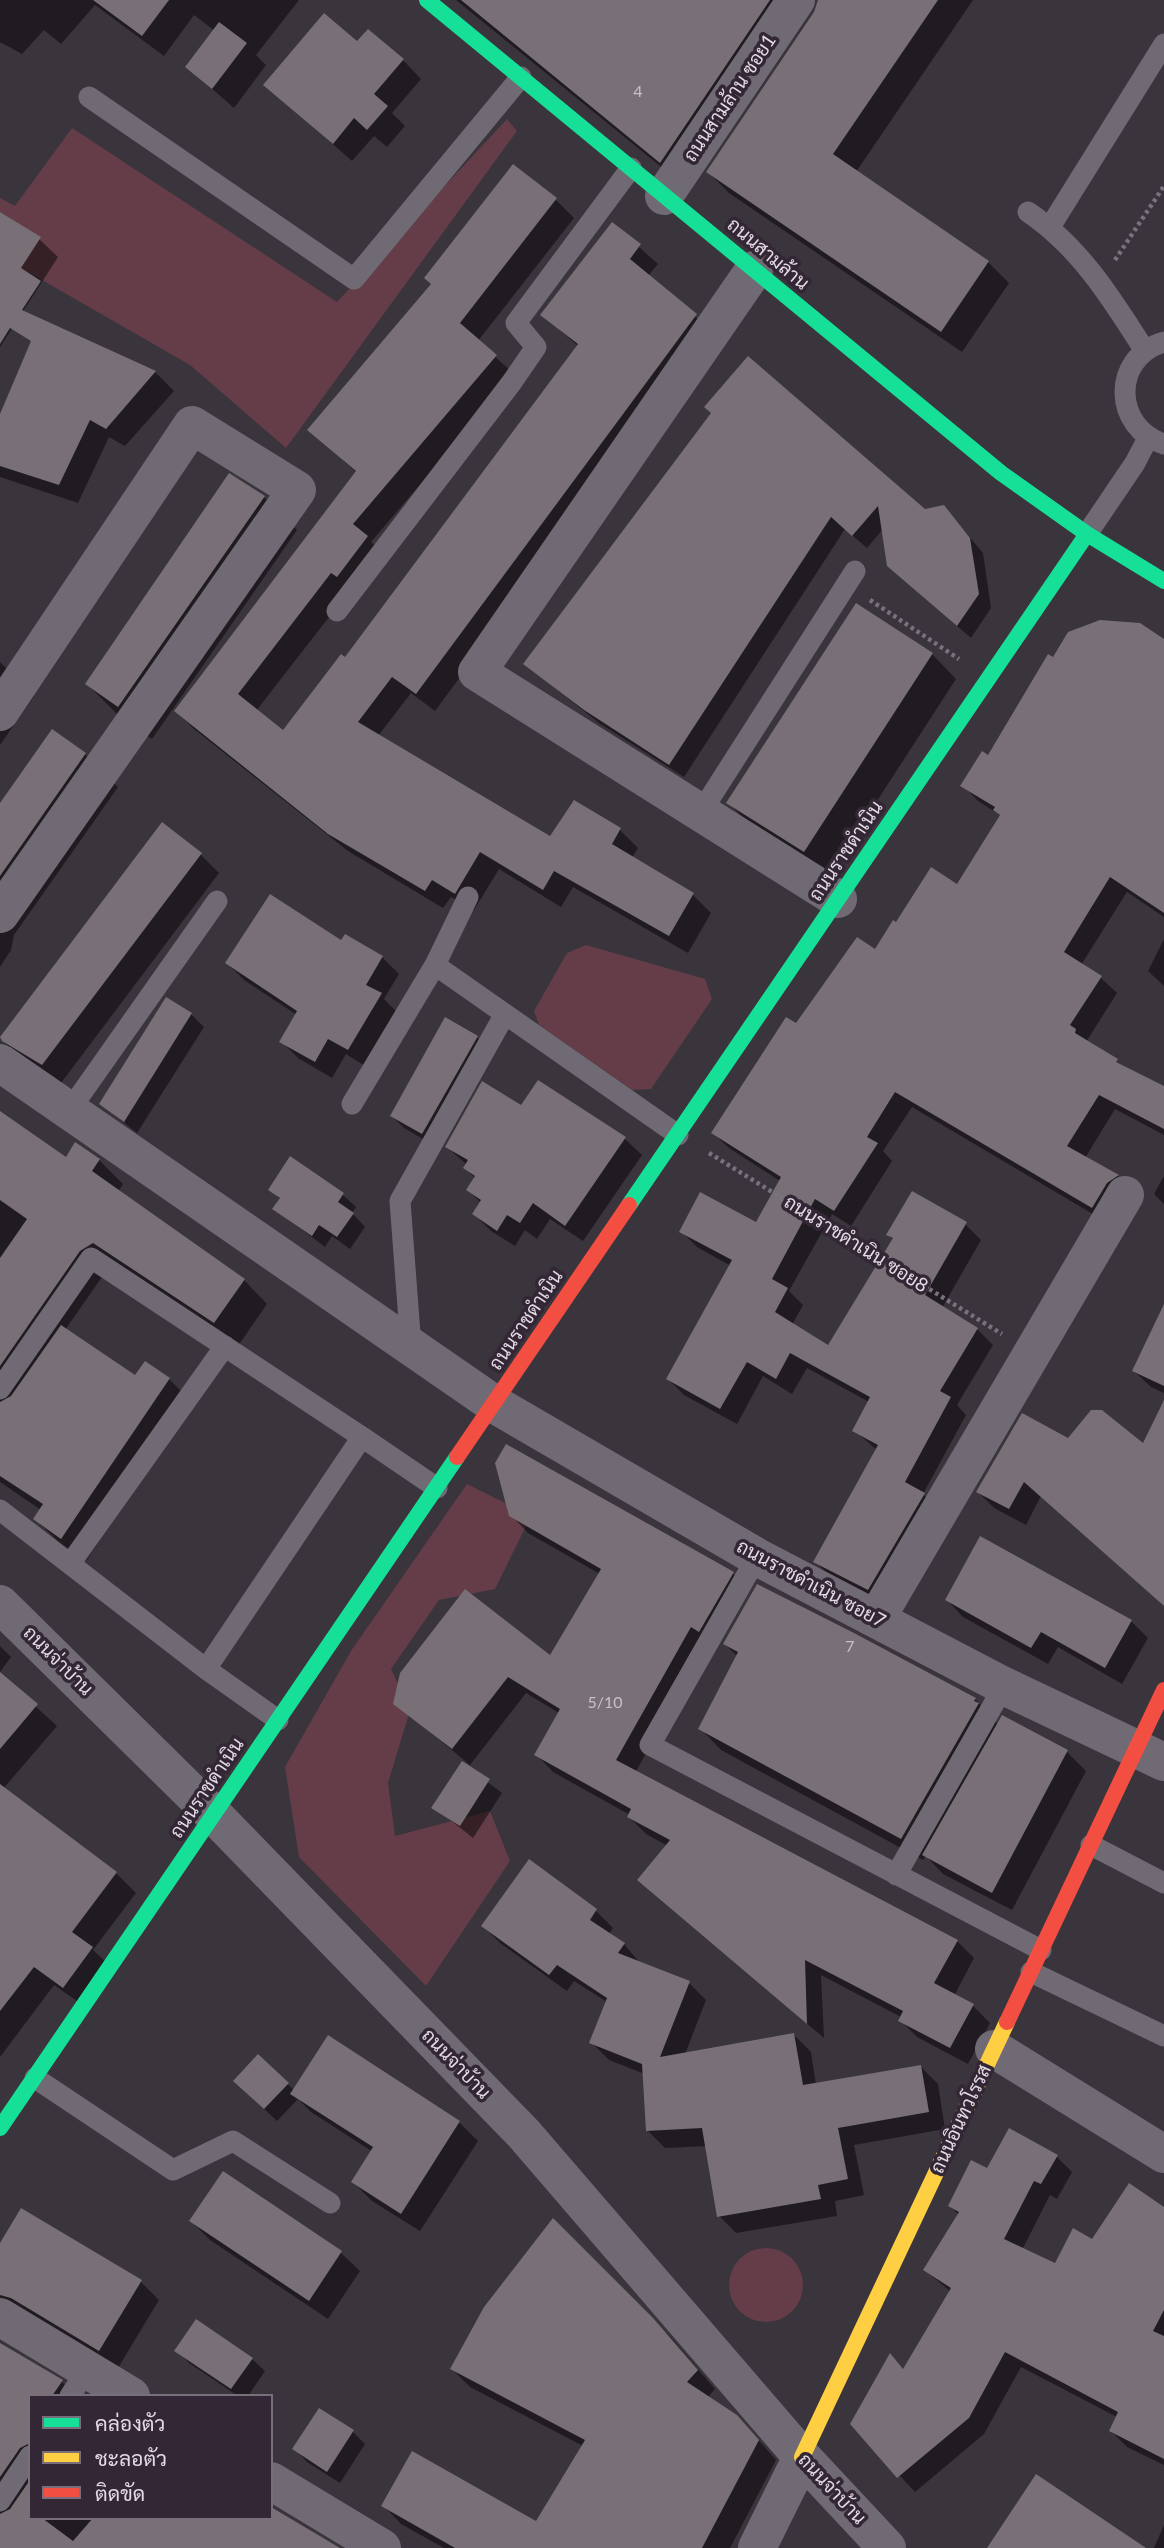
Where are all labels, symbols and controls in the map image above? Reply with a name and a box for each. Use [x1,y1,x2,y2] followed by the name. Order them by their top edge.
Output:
[679,30,781,166] street label: ถนนสามล้าน ซอย1
[633,82,643,102] house number: 4
[723,213,813,295] street label: ถนนสามล้าน
[804,797,888,905] street label: ถนนราชดำเนิน
[780,1191,932,1297] street label: ถนนราชดำเนิน ซอย8
[484,1266,568,1374] street label: ถนนราชดำเนิน
[733,1535,889,1633] street label: ถนนราชดำเนิน ซอย7
[19,1622,97,1700] street label: ถนนจ่าบ้าน
[845,1637,855,1657] house number: 7
[587,1693,623,1713] house number: 5/10
[165,1734,249,1842] street label: ถนนราชดำเนิน
[417,2024,495,2104] street label: ถนนจ่าบ้าน
[926,2061,996,2177] street label: ถนนอินทวโรรส
[28,2394,273,2520] legend
[95,2410,165,2435] text: คล่องตัว
[95,2445,167,2470] text: ชะลอตัว
[793,2449,871,2529] street label: ถนนจ่าบ้าน
[95,2480,145,2505] text: ติดขัด

